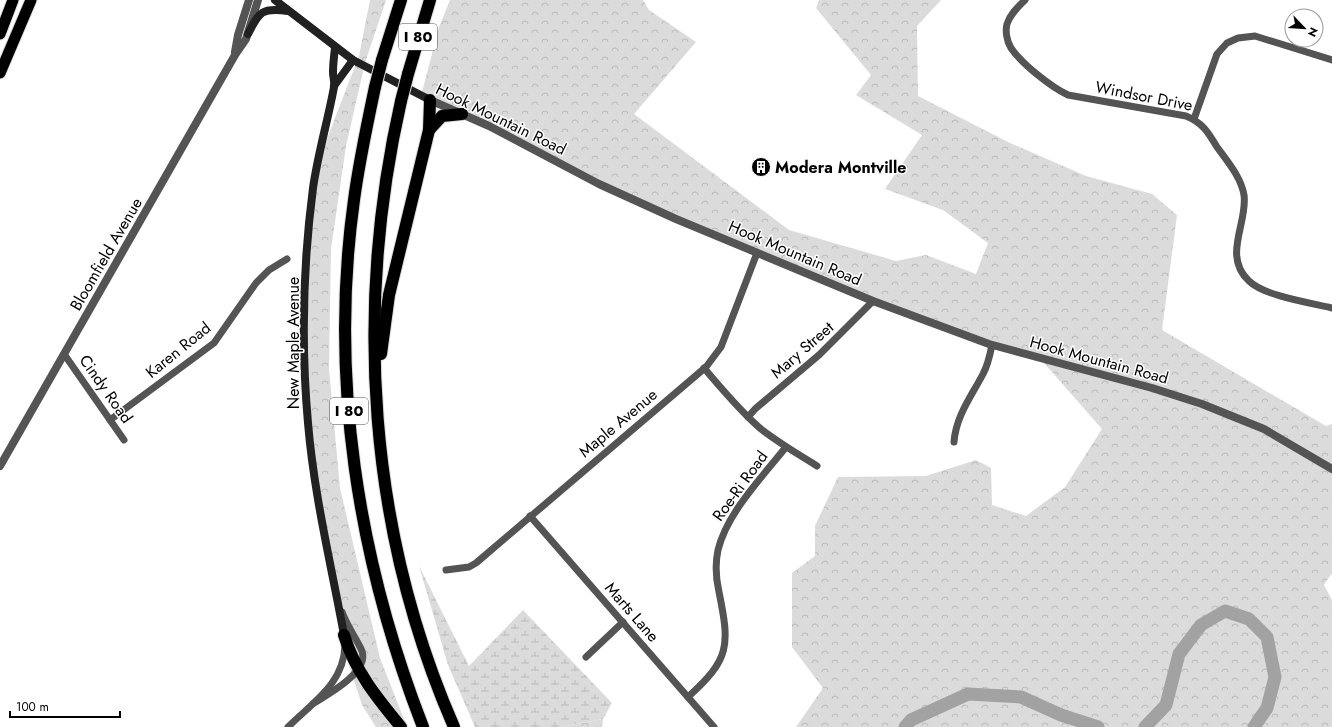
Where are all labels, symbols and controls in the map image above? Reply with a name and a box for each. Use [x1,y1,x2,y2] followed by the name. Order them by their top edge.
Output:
[1284,8,1324,48] north arrow
[399,24,437,50] road number: I 80
[1304,25,1322,40] text: N
[1093,75,1195,117] street label: Windsor Drive
[432,77,570,161] street label: Hook Mountain Road
[750,156,772,178] building icon: Modera Montville
[775,156,906,179] place label: Modera Montville
[64,193,148,315] street label: Bloomfield Avenue
[725,215,865,291] street label: Hook Mountain Road
[282,277,305,409] street label: New Maple Avenue
[766,316,839,384] street label: Mary Street
[140,317,216,383] street label: Karen Road
[1027,330,1171,390] street label: Hook Mountain Road
[74,350,138,428] street label: Cindy Road
[574,383,662,463] street label: Maple Avenue
[330,398,368,424] road number: I 80
[707,446,773,526] street label: Roe-Ri Road
[599,577,665,647] street label: Marts Lane
[10,693,120,719] scale bar
[16,698,49,716] text: 100 m

